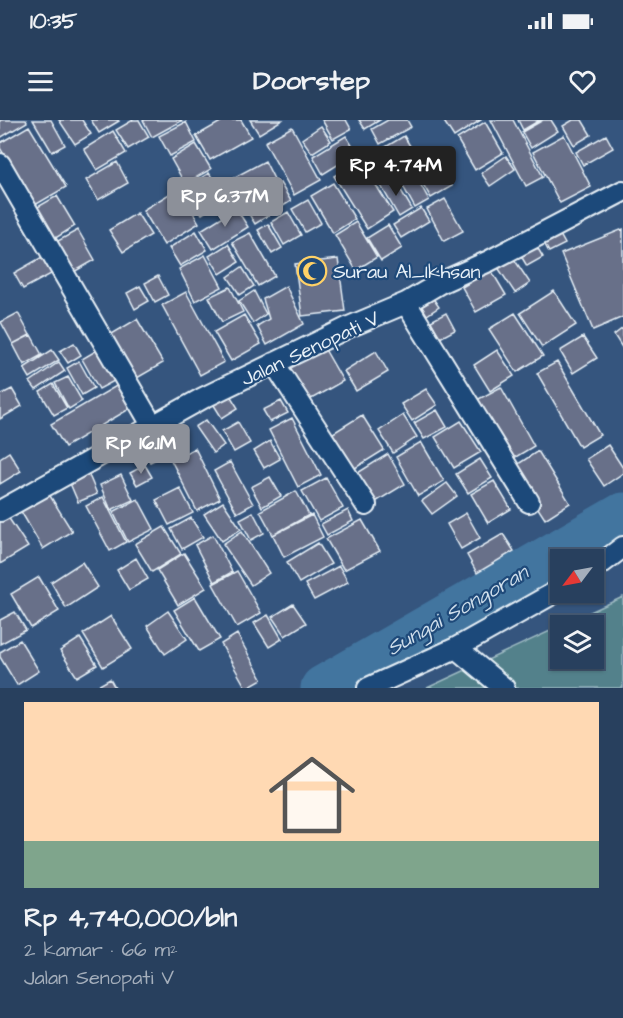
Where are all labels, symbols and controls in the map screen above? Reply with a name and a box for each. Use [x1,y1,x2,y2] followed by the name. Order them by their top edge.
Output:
[30,6,77,37] text: 10:35
[253,62,370,100] text: Doorstep
[24,65,57,98] icon: menu
[566,65,599,98] icon: heart
[334,146,458,197] pin: Rp 4.74M
[350,151,442,179] text: Rp 4.74M
[163,177,287,228] pin: Rp 6.37M
[181,182,269,210] text: Rp 6.37M
[296,255,328,287] mosque icon: Surau Al_Ikhsan
[333,258,481,286] place label: Surau Al_Ikhsan
[237,304,385,393] street label: Jalan Senopati V
[79,424,203,475] pin: Rp 16.1M
[106,429,176,457] text: Rp 16.1M
[550,549,604,603] north arrow
[550,549,604,669] map controls
[381,557,535,664] water label: Sungai Songoran
[550,615,604,669] button: layers
[258,741,366,849] icon: home
[24,900,237,936] text: Rp 4,740,000/bln
[24,936,178,964] text: 2 kamar · 66 m²
[24,964,174,992] text: Jalan Senopati V

